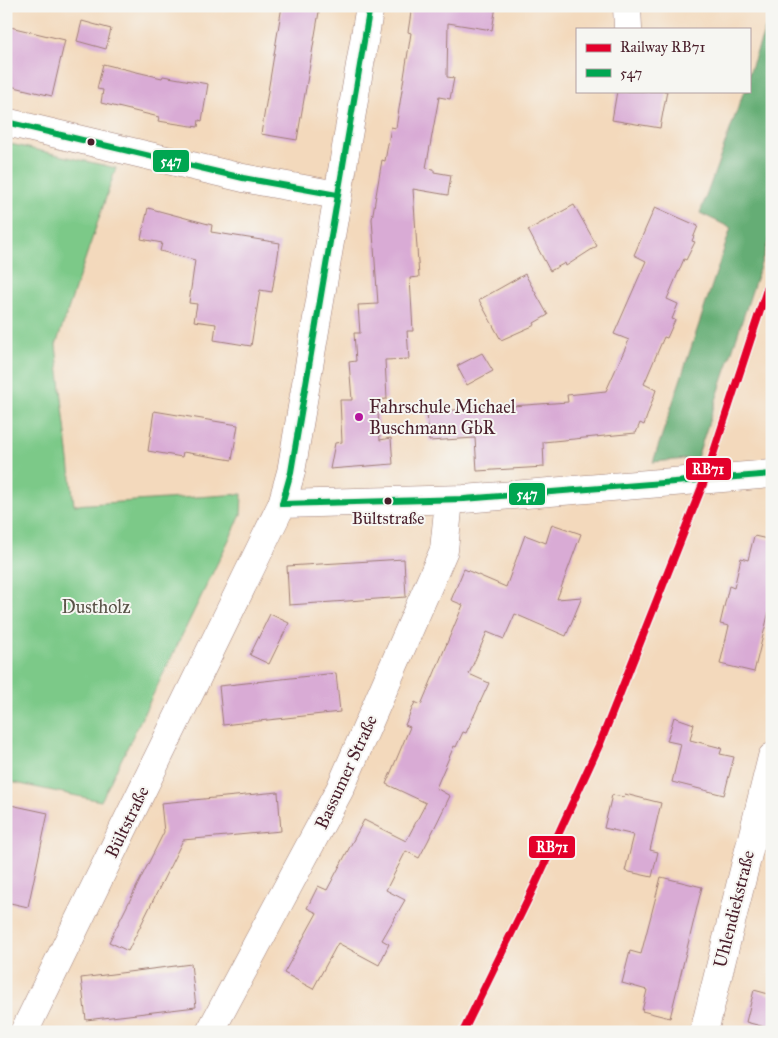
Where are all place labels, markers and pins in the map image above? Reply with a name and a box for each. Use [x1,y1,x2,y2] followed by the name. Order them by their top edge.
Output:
[86,137,96,147] unlabelled marker
[369,396,516,439] place label: Fahrschule Michael Buschmann GbR
[353,411,365,423] marker: Fahrschule Michael Buschmann GbR
[383,496,393,506] marker: Bültstraße
[352,508,424,529] place label: Bültstraße

